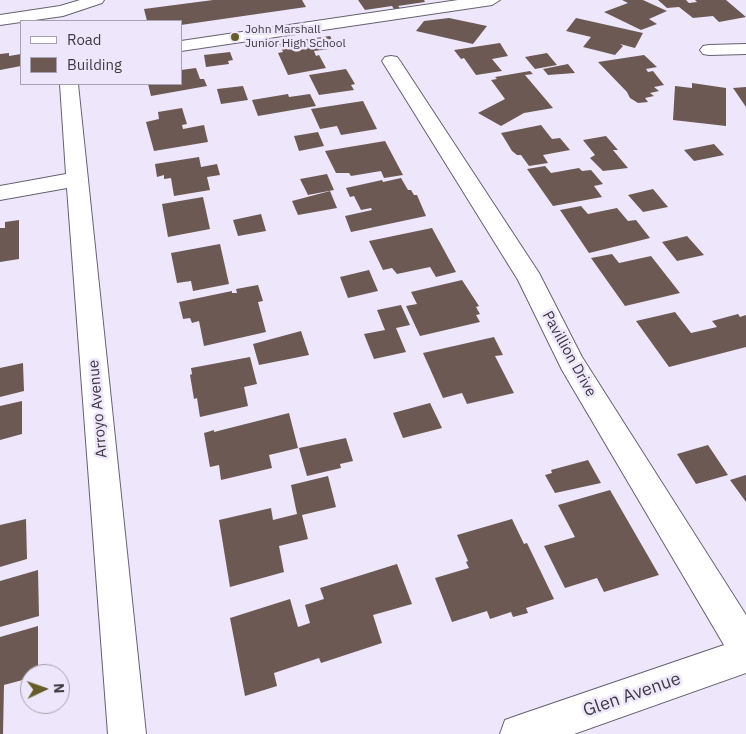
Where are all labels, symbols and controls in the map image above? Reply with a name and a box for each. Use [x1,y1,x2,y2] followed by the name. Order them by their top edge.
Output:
[20,20,182,85] legend
[245,23,346,51] place label: John Marshall Junior High School
[67,30,102,49] text: Road
[229,31,241,43] marker: John Marshall Junior High School
[67,55,122,74] text: Building
[538,308,600,400] street label: Pavillion Drive
[85,359,111,459] street label: Arroyo Avenue
[20,664,70,714] north arrow
[580,668,684,722] street label: Glen Avenue
[50,683,68,694] text: N

